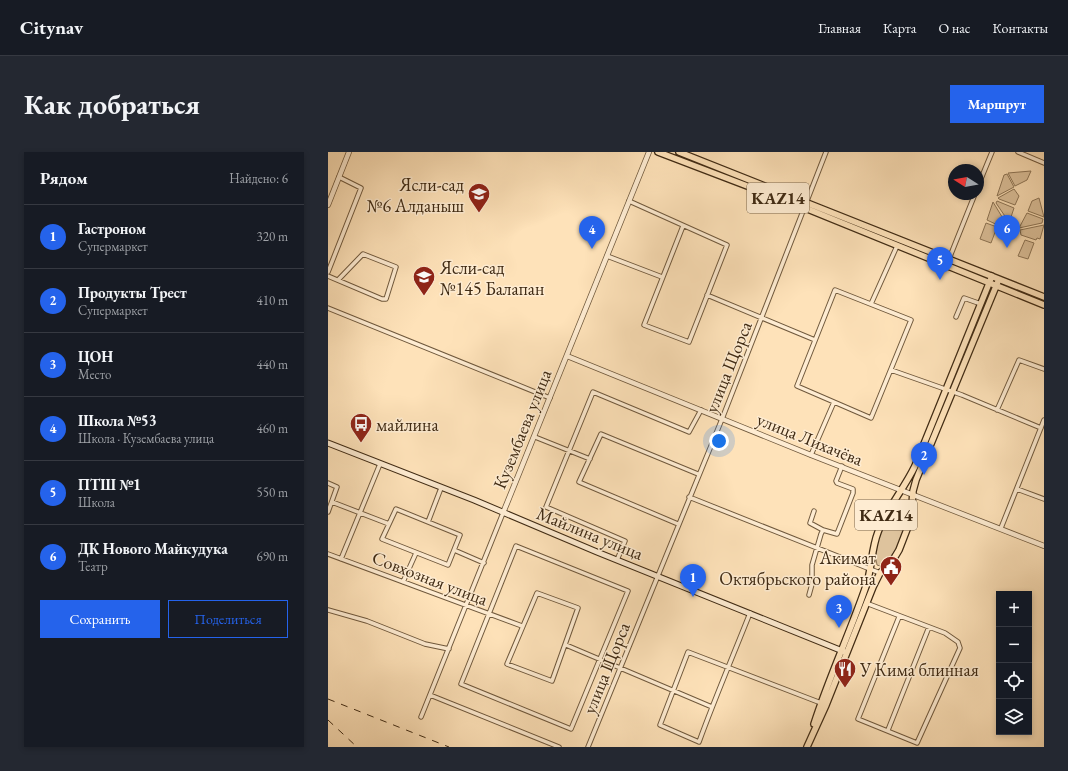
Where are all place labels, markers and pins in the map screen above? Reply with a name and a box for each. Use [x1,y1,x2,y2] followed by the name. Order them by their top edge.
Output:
[367,173,465,217] place label: Ясли-сад №6 Алданыш
[466,181,492,214] school or university icon: Ясли-сад №6 Алданыш
[994,215,1020,248] pin: 6
[579,216,605,249] pin: 4
[927,247,953,280] pin: 5
[439,256,544,300] place label: Ясли-сад №145 Балапан
[411,264,437,297] school or university icon: Ясли-сад №145 Балапан
[348,411,374,444] bus stop icon: майлина
[376,413,439,436] place label: майлина
[911,442,937,475] pin: 2
[719,546,877,590] place label: Акимат Октябрьского района
[878,554,904,587] public building icon: Акимат Октябрьского района
[680,564,706,597] pin: 1
[826,595,852,628] pin: 3
[832,656,858,689] restaurant icon: У Кима блинная
[859,658,979,681] place label: У Кима блинная

